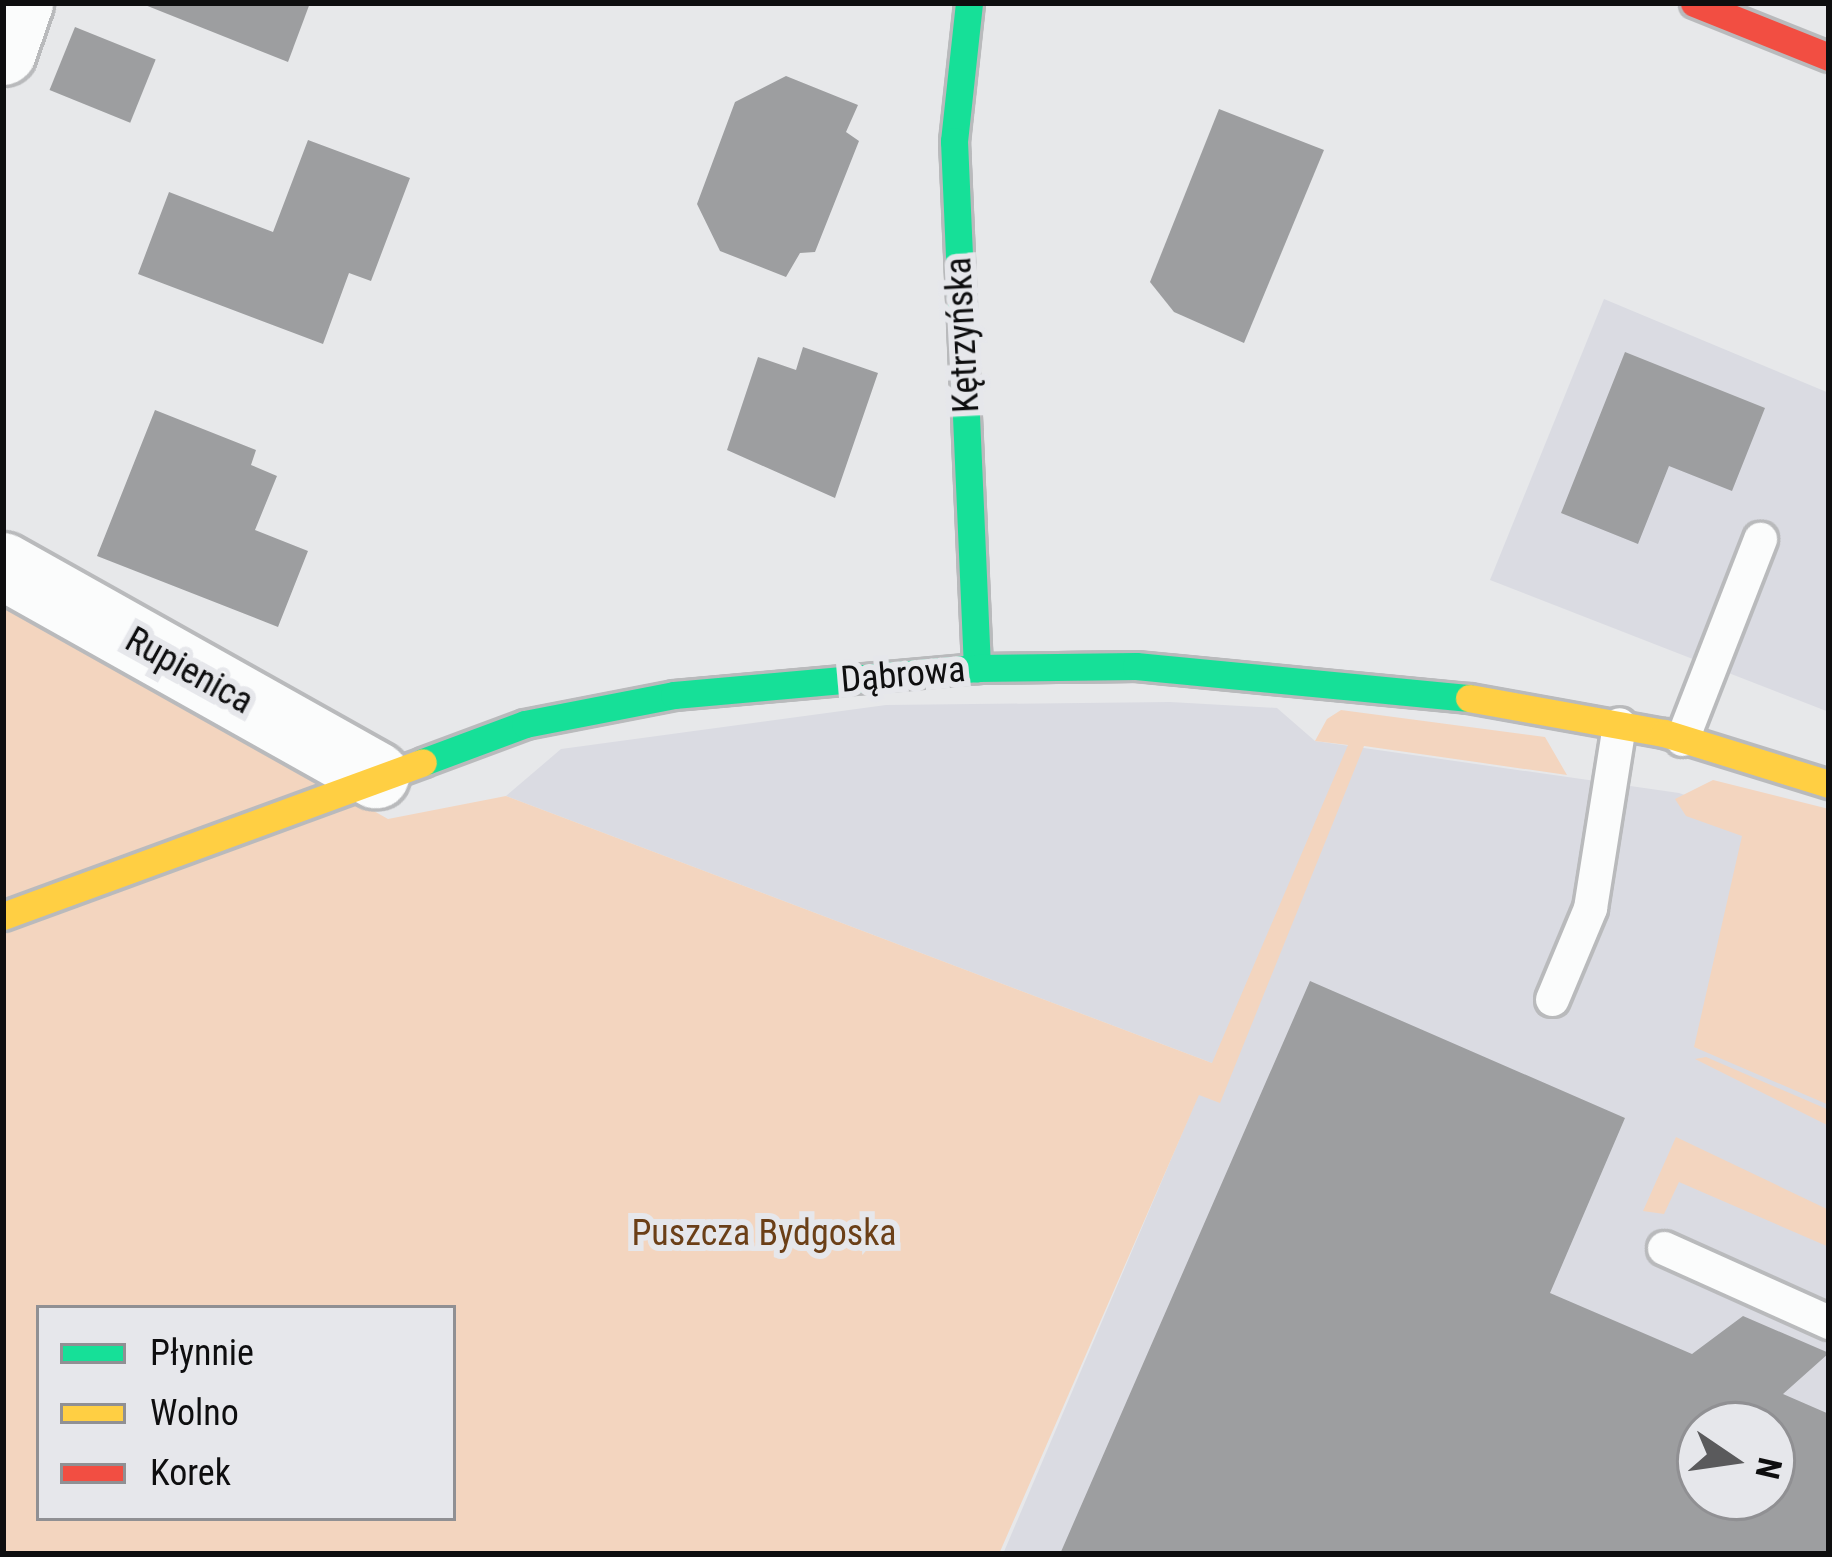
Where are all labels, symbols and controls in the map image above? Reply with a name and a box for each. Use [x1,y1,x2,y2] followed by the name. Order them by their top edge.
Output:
[937,256,989,414] street label: Kętrzyńska
[118,618,260,724] street label: Rupienica
[839,648,967,702] street label: Dąbrowa
[631,1212,897,1256] park label: Puszcza Bydgoska
[36,1305,456,1521] legend
[150,1332,254,1374] text: Płynnie
[150,1392,239,1434] text: Wolno
[1676,1401,1796,1521] north arrow
[150,1452,231,1494] text: Korek
[1747,1454,1790,1483] text: N

